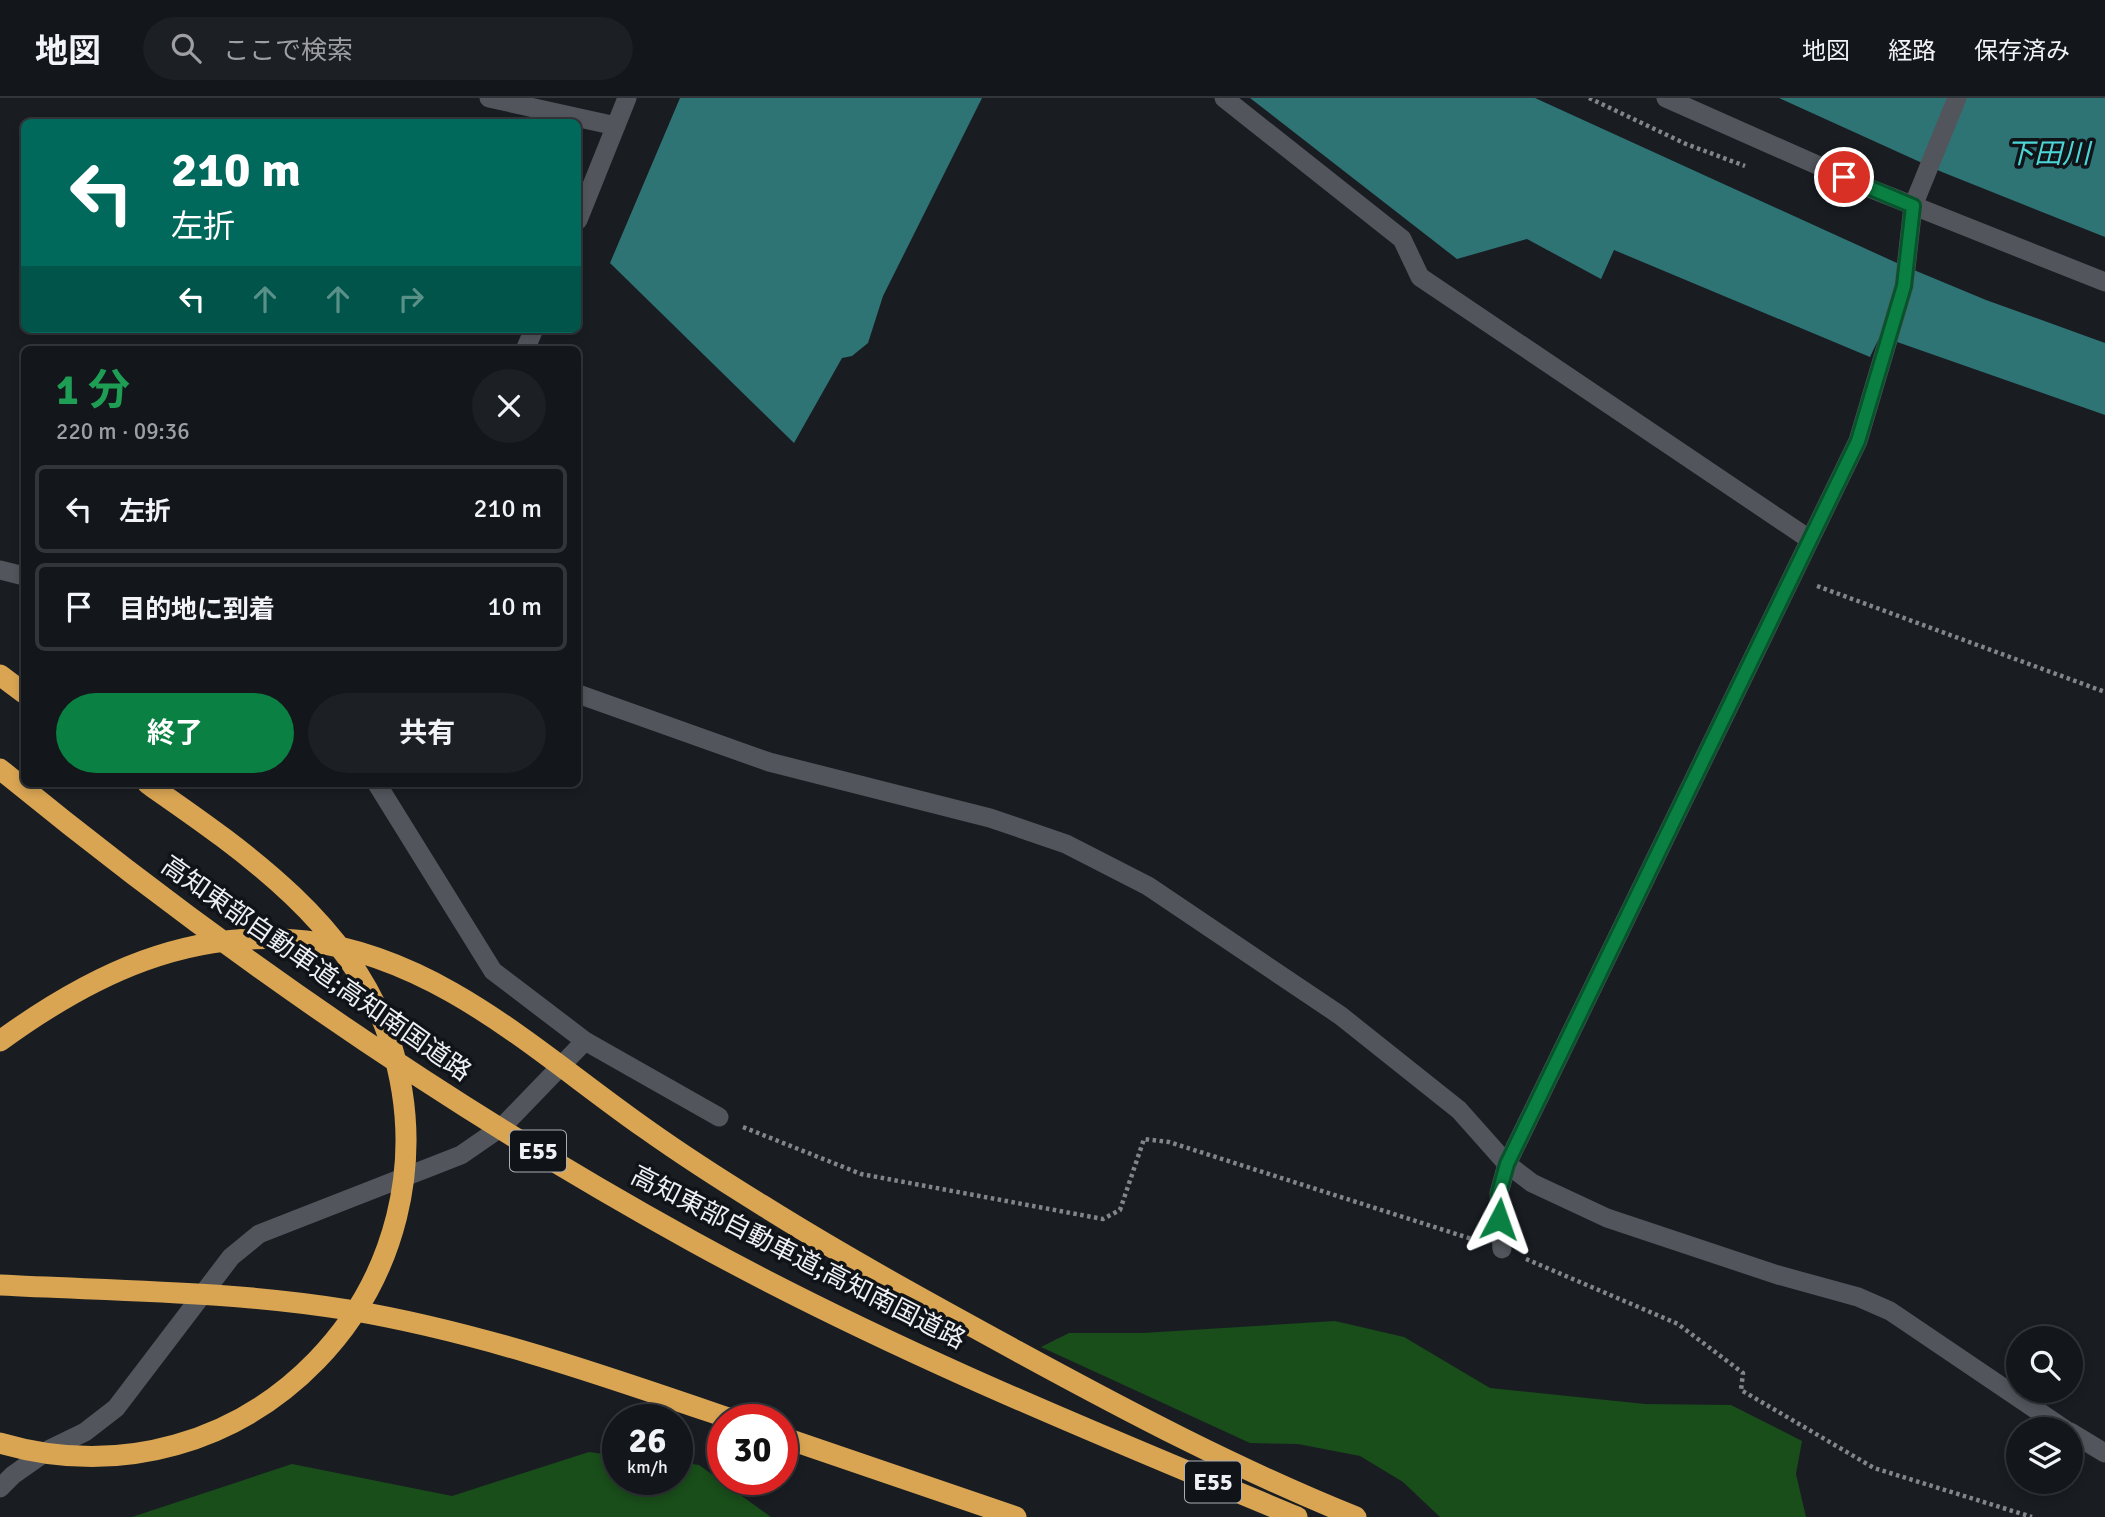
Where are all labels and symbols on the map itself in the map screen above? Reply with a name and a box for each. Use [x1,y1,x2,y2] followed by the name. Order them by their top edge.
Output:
[2006,137,2093,171] water label: 下田川
[1814,147,1874,207] pin
[155,849,477,1089] street label: 高知東部自動車道;高知南国道路
[510,1130,566,1171] road number: E55
[625,1160,971,1356] street label: 高知東部自動車道;高知南国道路
[1462,1182,1536,1256] position arrow
[707,1404,798,1495] speed limit sign: 30
[1185,1462,1241,1502] road number: E55

